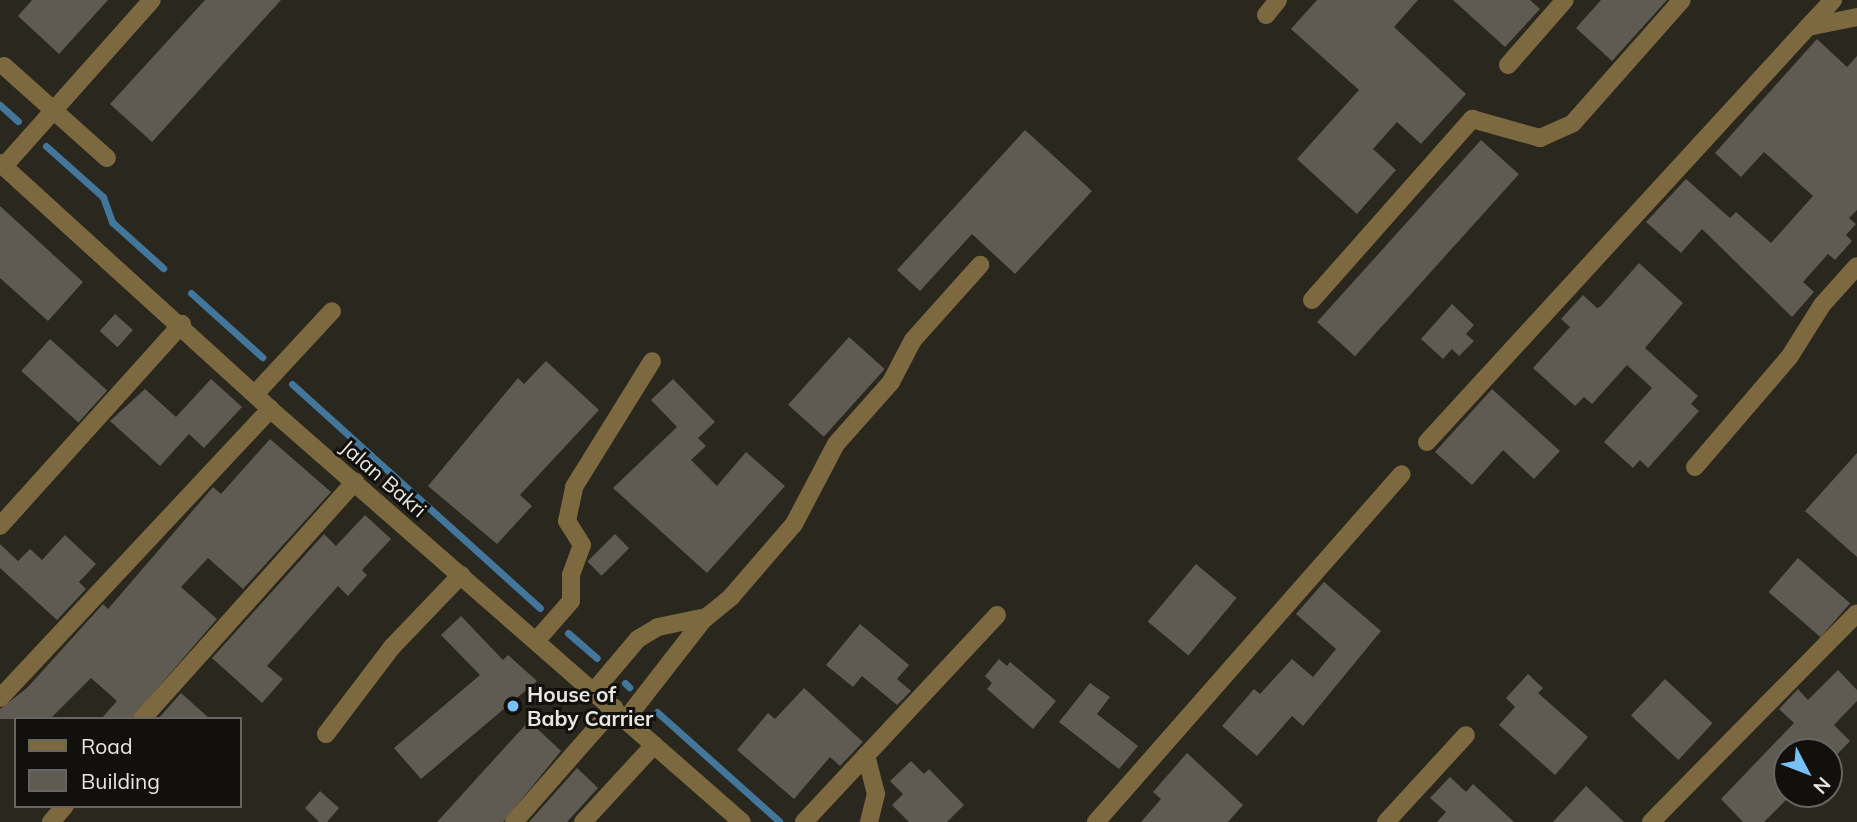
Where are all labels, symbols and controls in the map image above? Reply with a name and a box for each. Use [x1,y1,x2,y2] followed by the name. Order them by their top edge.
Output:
[336,434,432,522] street label: Jalan Bakri
[527,681,653,731] place label: House of Baby Carrier
[505,698,521,714] marker: House of Baby Carrier
[14,717,242,808] legend
[81,733,132,759] text: Road
[1773,738,1843,808] north arrow
[81,768,160,794] text: Building
[1808,772,1836,799] text: N

